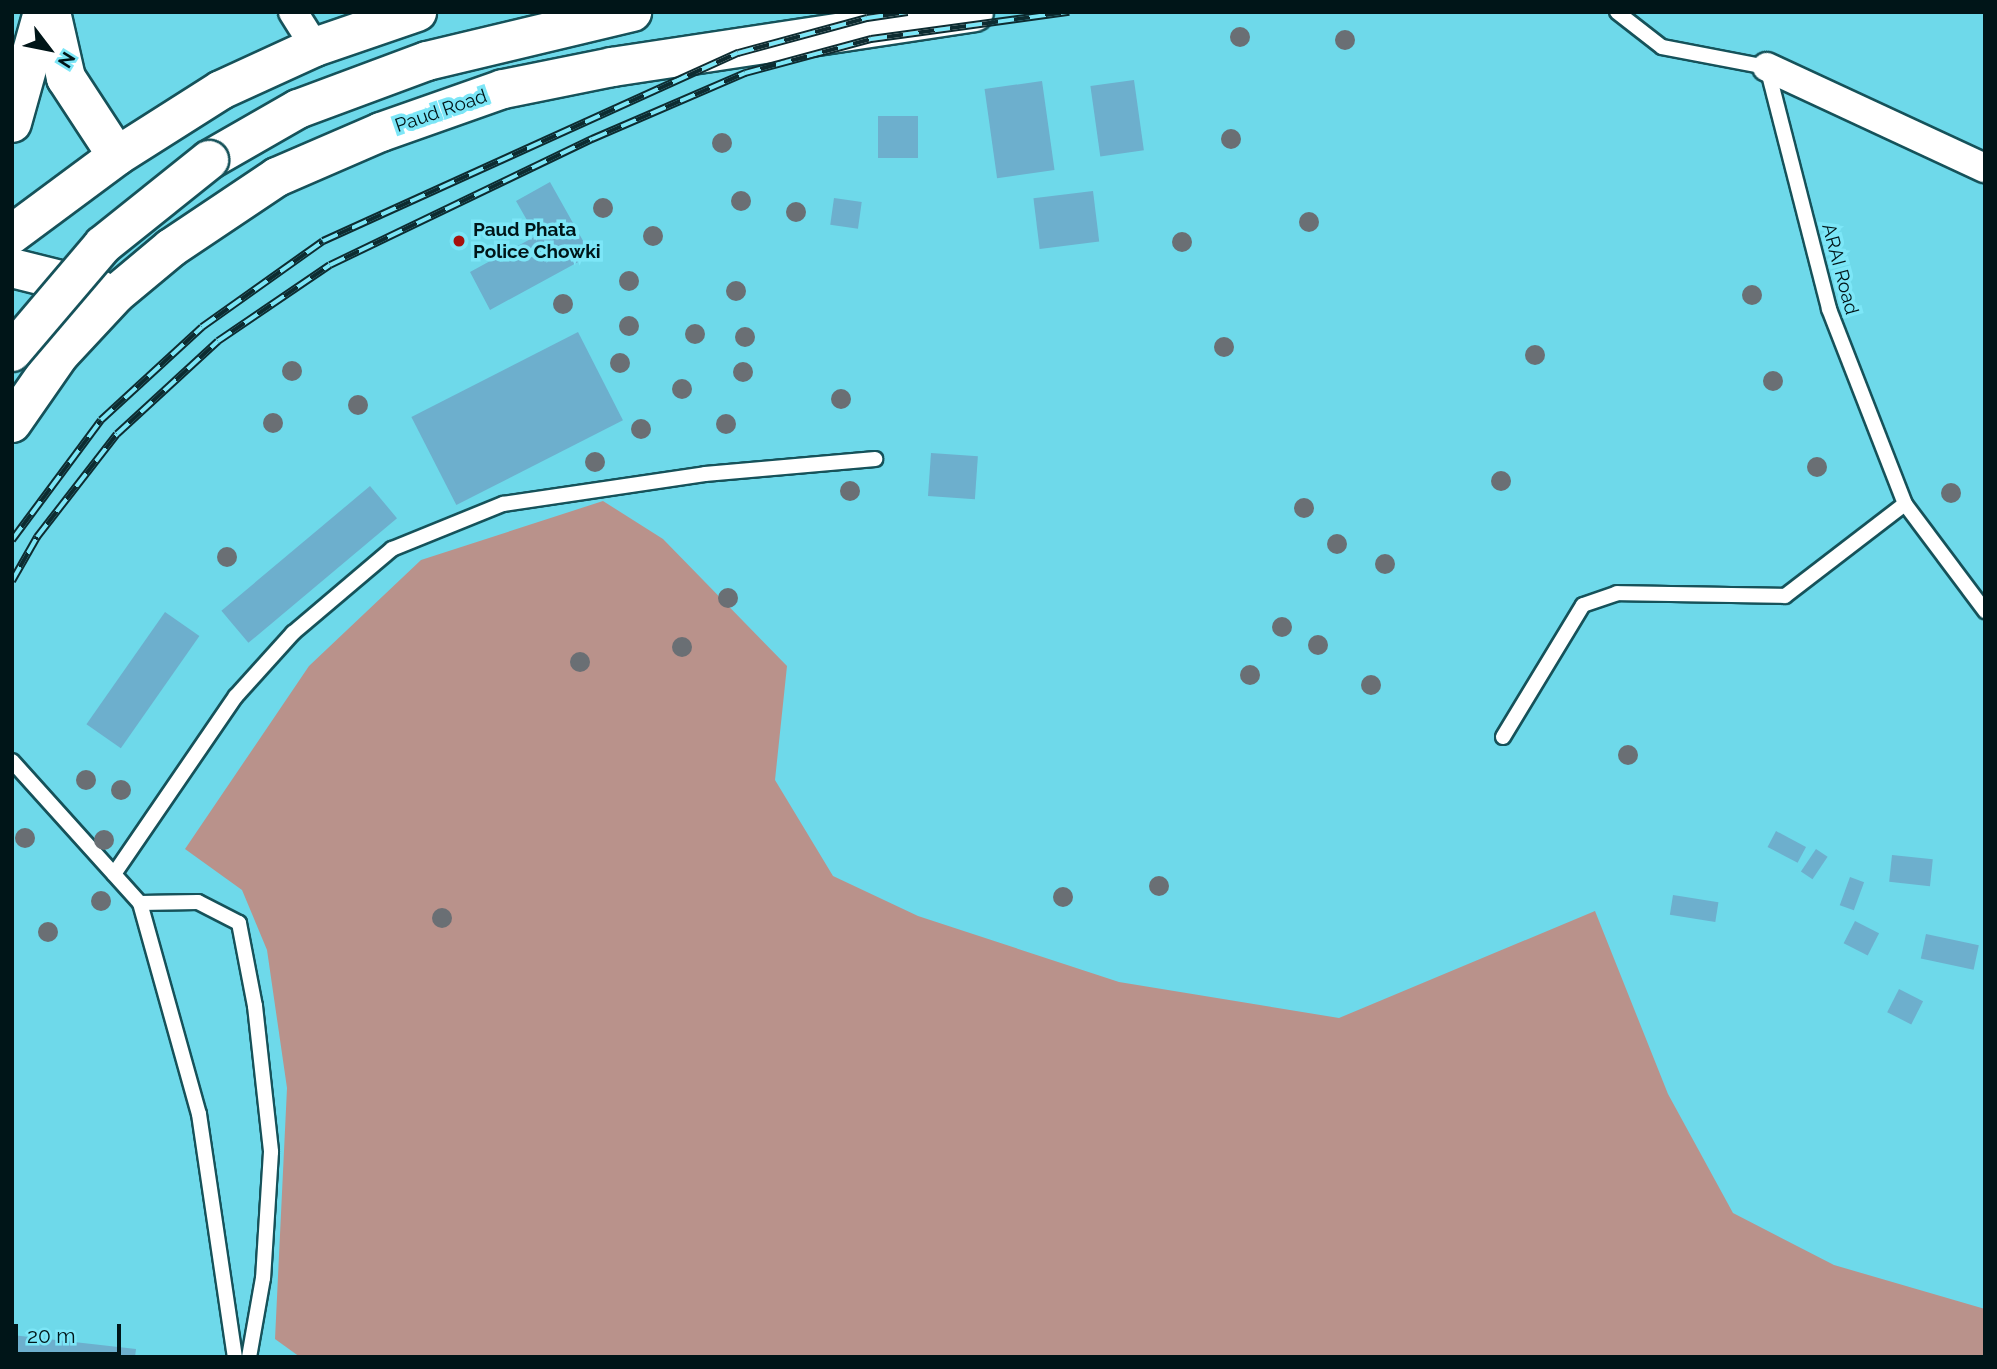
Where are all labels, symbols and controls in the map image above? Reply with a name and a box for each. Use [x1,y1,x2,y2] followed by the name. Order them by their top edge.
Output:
[14,14,84,84] north arrow
[54,48,80,72] text: N
[392,85,490,137] street label: Paud Road
[473,219,601,263] place label: Paud Phata Police Chowki
[1817,221,1863,317] street label: ARAI Road
[451,233,467,249] marker: Paud Phata Police Chowki
[18,1310,124,1354] scale bar
[27,1323,75,1348] text: 20 m

